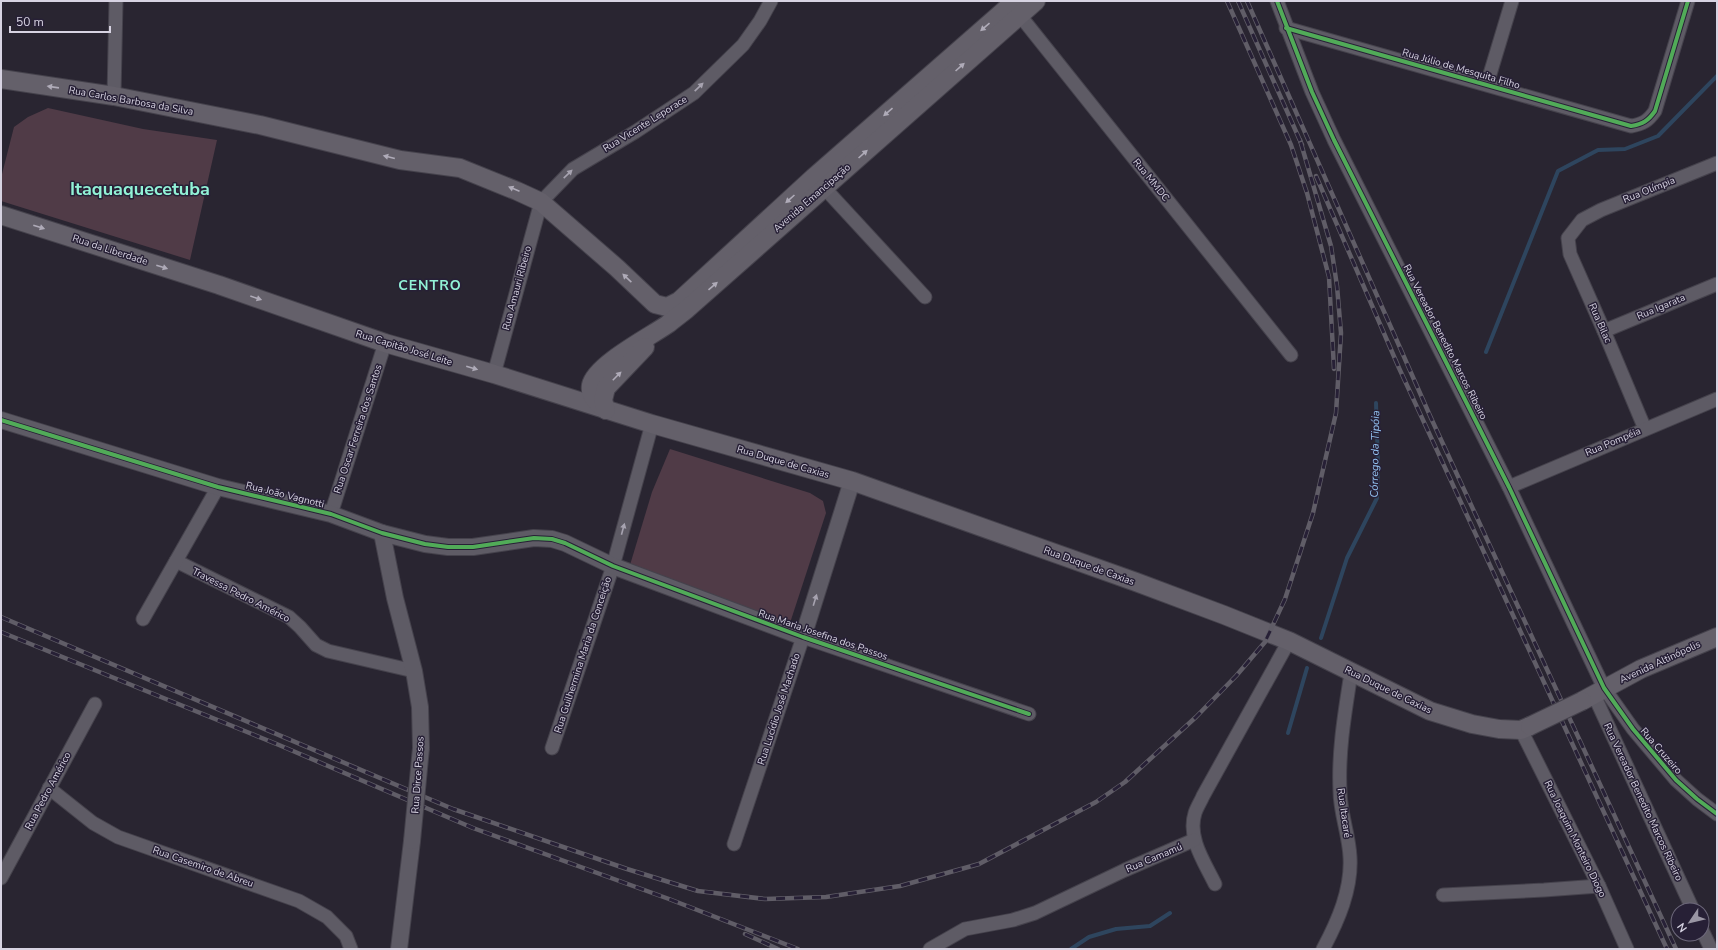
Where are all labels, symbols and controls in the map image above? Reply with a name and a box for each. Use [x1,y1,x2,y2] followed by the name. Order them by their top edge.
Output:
[10,8,110,34] scale bar
[16,14,44,30] text: 50 m
[980,22,991,31] one-way arrow
[1400,45,1522,93] street label: Rua Júlio de Mesquita Filho
[955,63,965,72] one-way arrow
[694,82,704,92] one-way arrow
[67,83,195,119] street label: Rua Carlos Barbosa da Silva
[47,84,59,90] one-way arrow
[600,92,690,156] street label: Rua Vicente Leporace
[882,108,893,117] one-way arrow
[858,150,867,159] one-way arrow
[382,154,395,160] one-way arrow
[1129,156,1173,205] street label: Rua MMDC
[770,160,854,235] street label: Avenida Emancipação
[563,169,573,179] one-way arrow
[1621,173,1677,207] street label: Rua Olímpia
[70,177,210,201] district label: Itaquaquecetuba
[507,186,519,192] one-way arrow
[785,194,796,203] one-way arrow
[33,224,45,230] one-way arrow
[70,231,150,269] street label: Rua da Liberdade
[499,244,535,332] street label: Rua Amauri Ribeiro
[1400,262,1491,422] street label: Rua Vereador Benedito Marcos Ribeiro
[157,264,169,270] one-way arrow
[621,273,632,282] one-way arrow
[398,276,462,295] district label: CENTRO
[707,282,718,291] one-way arrow
[1635,290,1687,324] street label: Rua Igarata
[250,295,262,301] one-way arrow
[1585,301,1615,345] street label: Rua Bilac
[354,327,454,369] street label: Rua Capitão José Leite
[330,362,386,495] street label: Rua Oscar Ferreira dos Santos
[467,365,479,371] one-way arrow
[612,371,622,381] one-way arrow
[1367,410,1383,498] water label: Córrego da Tipóia
[1583,424,1643,460] street label: Rua Pompéia
[735,442,831,482] street label: Rua Duque de Caxias
[244,478,326,512] street label: Rua João Vagnotti
[620,523,626,535] one-way arrow
[1042,543,1137,589] street label: Rua Duque de Caxias
[190,564,293,626] street label: Travessa Pedro Américo
[551,574,615,735] street label: Rua Guilhermina Maria da Conceição
[812,594,818,606] one-way arrow
[756,606,890,664] street label: Rua Maria Josefina dos Passos
[1617,637,1703,687] street label: Avenida Altinópolis
[754,651,804,767] street label: Rua Lucídio José Machado
[1342,663,1434,717] street label: Rua Duque de Caxias
[1600,721,1686,884] street label: Rua Vereador Benedito Marcos Ribeiro
[1637,725,1685,778] street label: Rua Cruzeiro
[408,736,428,814] street label: Rua Dirce Passos
[22,749,75,832] street label: Rua Pedro Américo
[1541,778,1610,900] street label: Rua Joaquim Monteiro Diogo
[1334,787,1354,839] street label: Rua Itacaré
[1124,840,1184,876] street label: Rua Camamú
[151,843,255,891] street label: Rua Casemiro de Abreu
[1670,902,1710,942] north arrow
[1674,920,1691,935] text: N

